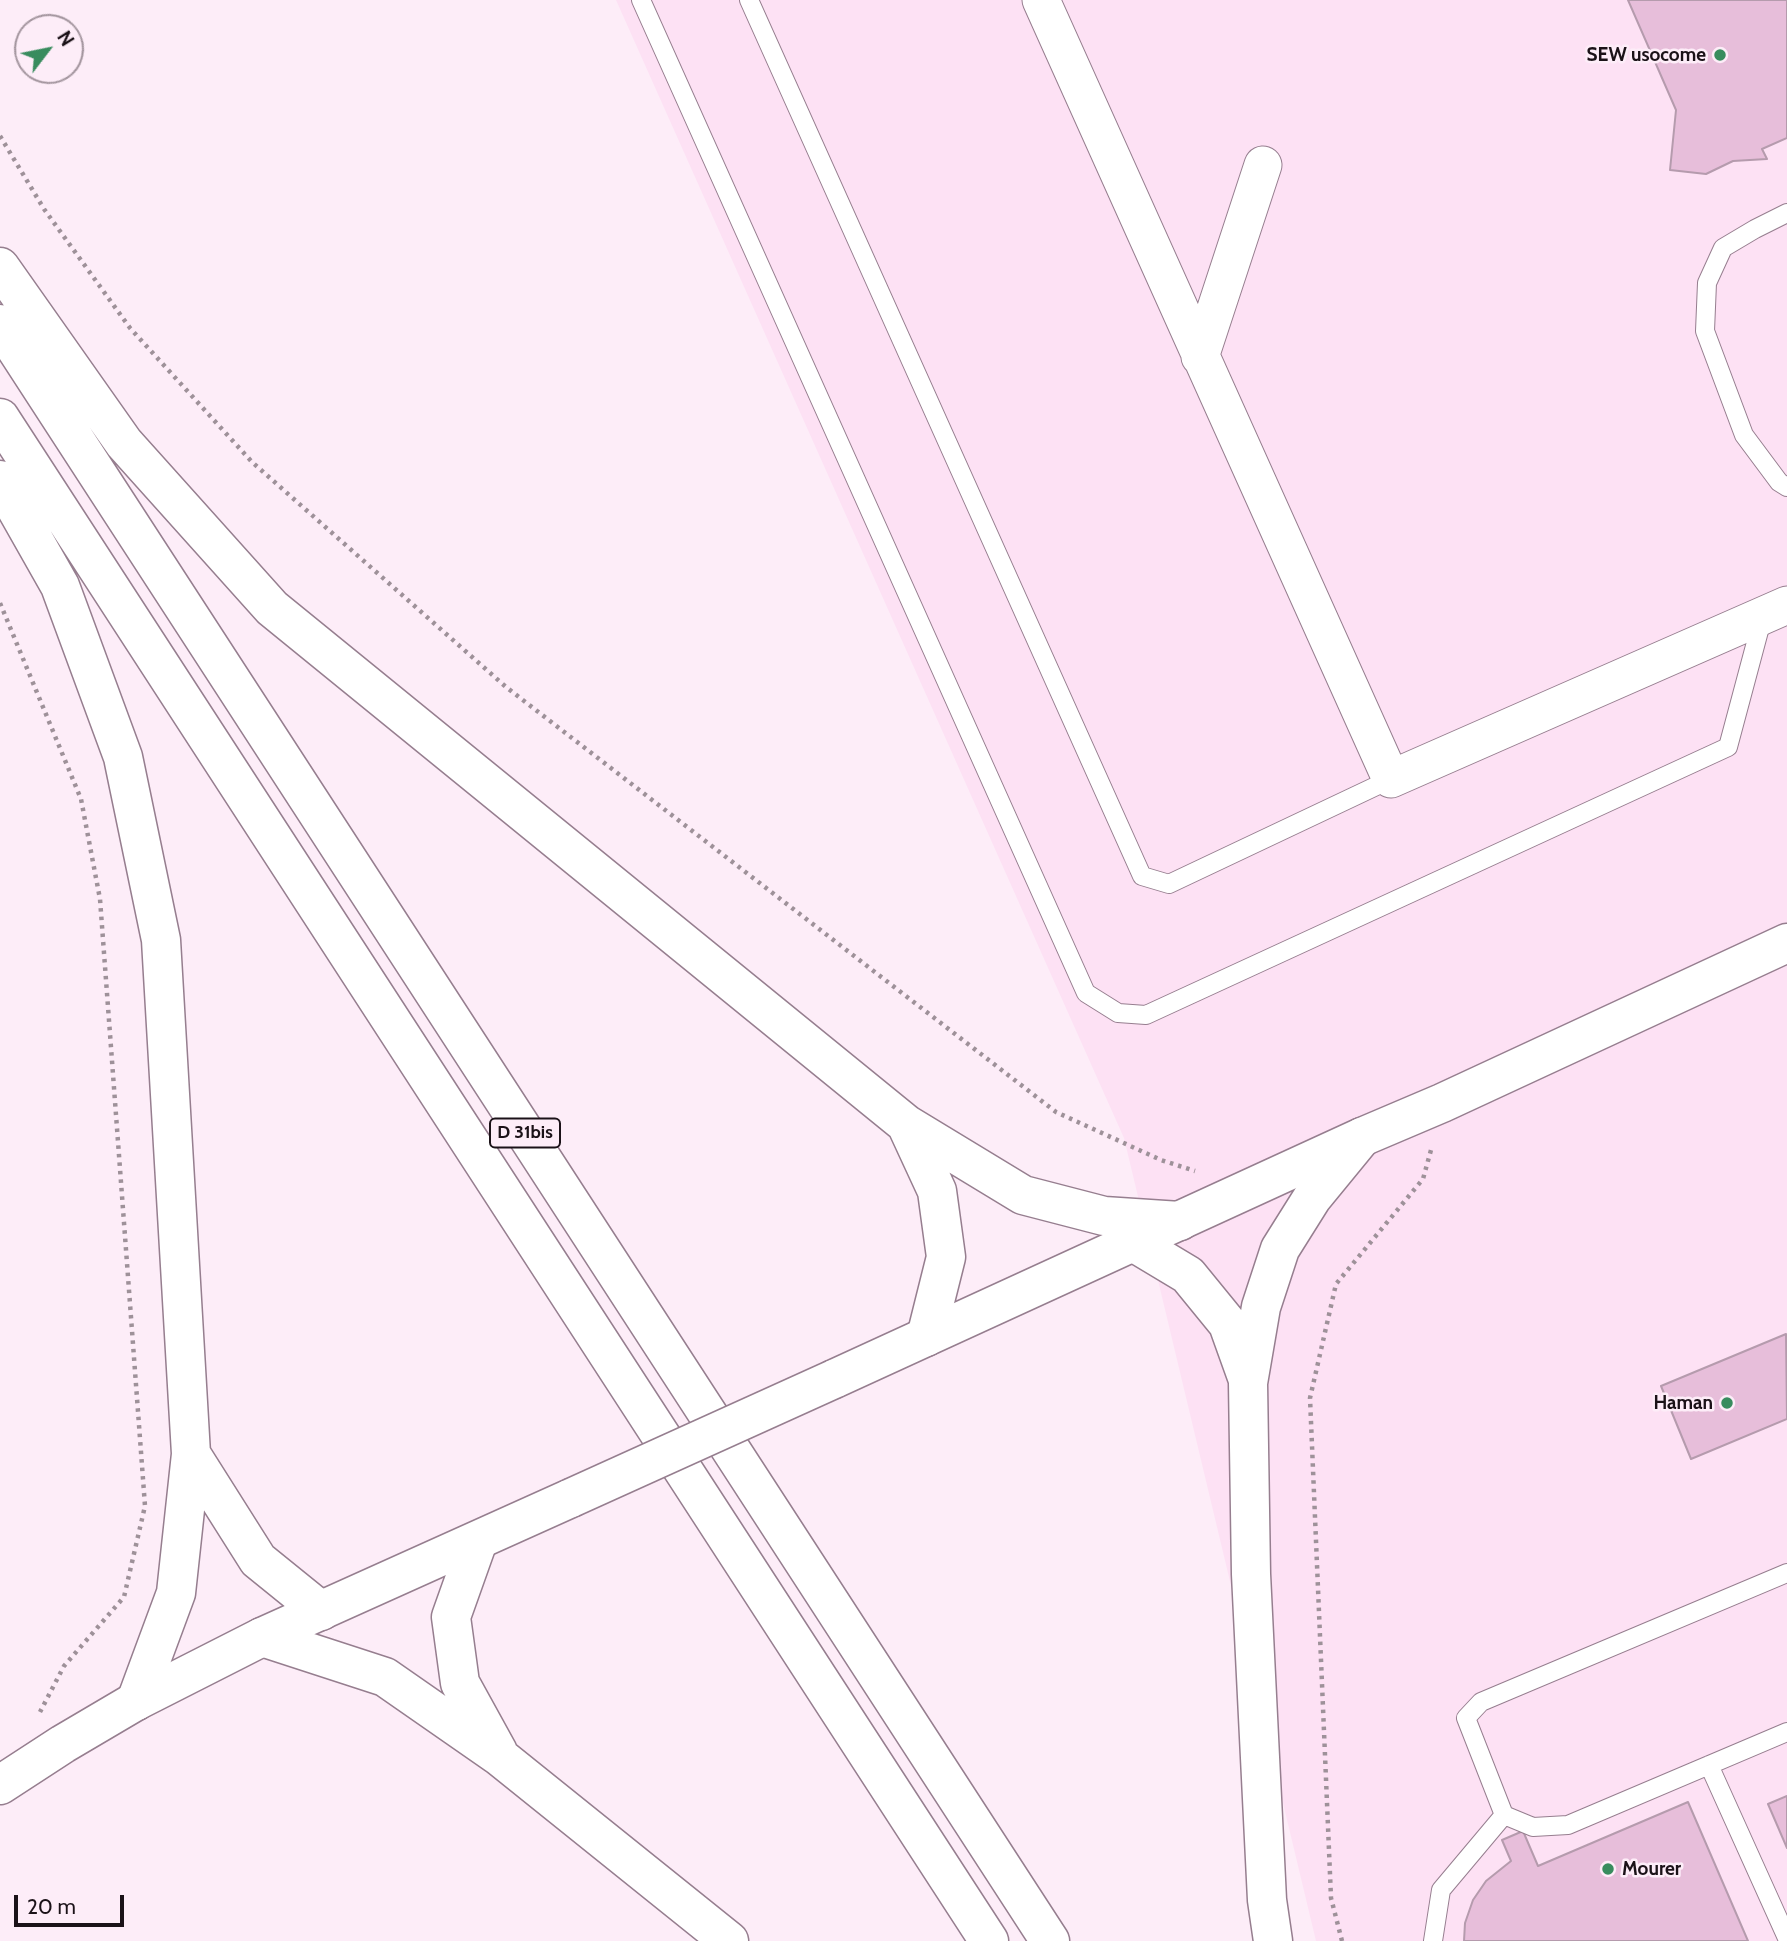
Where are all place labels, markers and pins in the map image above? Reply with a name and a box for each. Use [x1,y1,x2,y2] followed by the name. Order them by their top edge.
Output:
[1587,44,1706,66] place label: SEW usocome
[1712,47,1728,63] marker: SEW usocome
[1653,1392,1713,1414] place label: Haman
[1719,1395,1735,1411] marker: Haman
[1622,1858,1681,1880] place label: Mourer
[1600,1861,1616,1877] marker: Mourer

